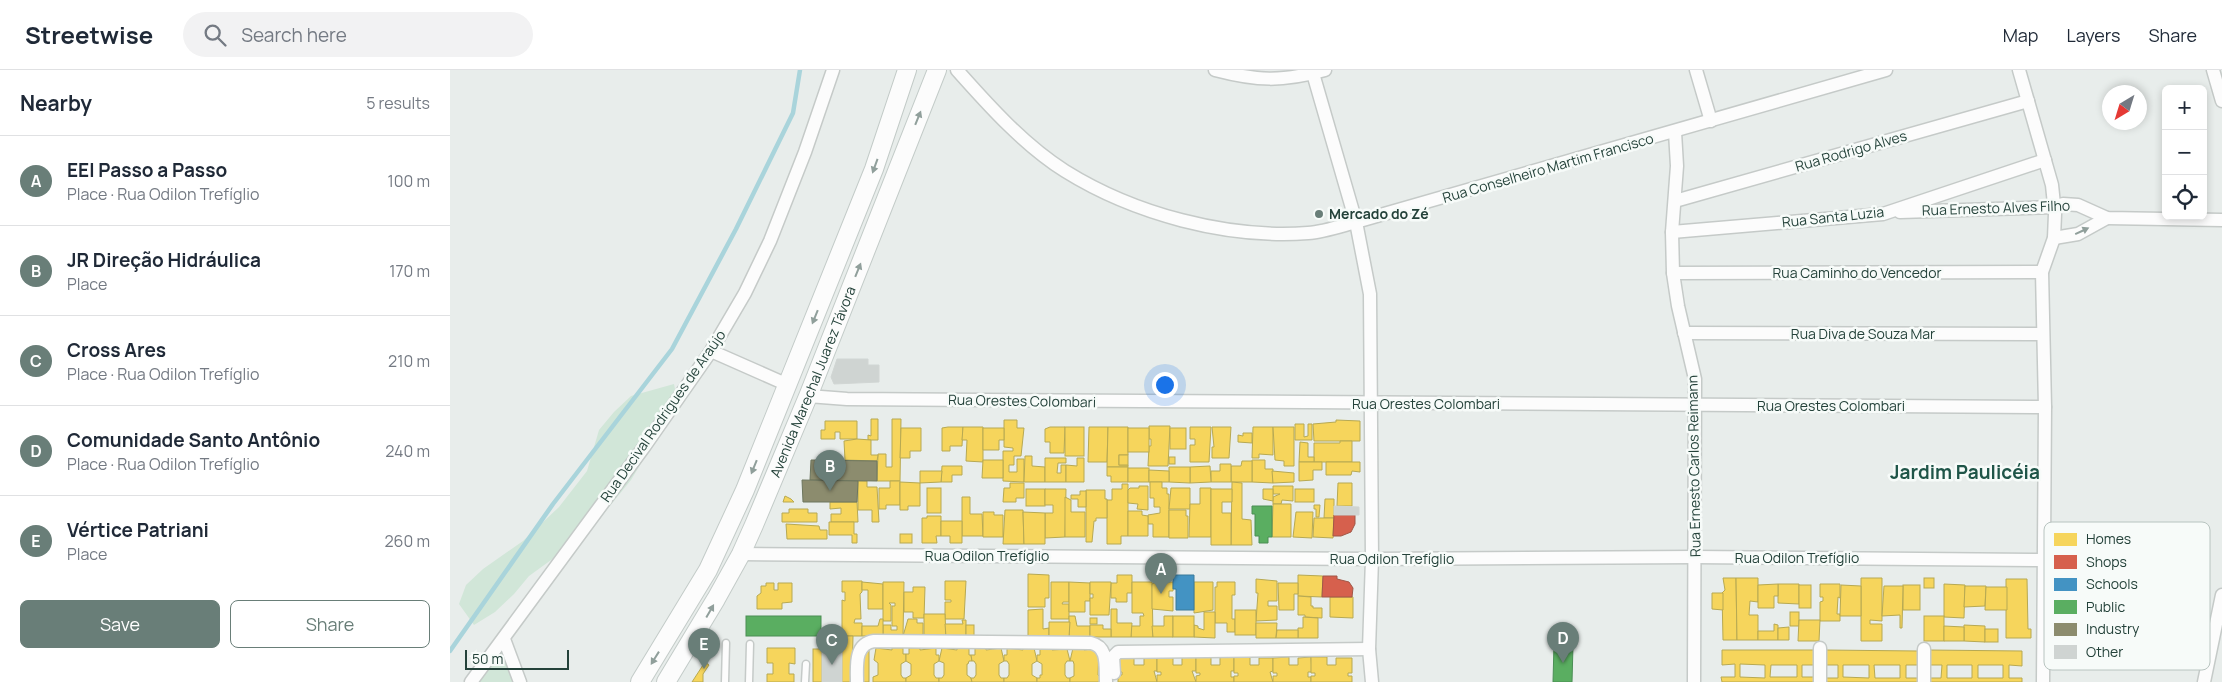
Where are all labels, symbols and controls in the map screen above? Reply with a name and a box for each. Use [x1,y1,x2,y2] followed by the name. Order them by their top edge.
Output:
[183,12,533,57] search box
[25,18,153,51] text: Streetwise
[201,21,229,49] icon: search
[241,22,347,48] text: Search here
[2003,23,2038,47] text: Map
[2066,23,2120,47] text: Layers
[2148,23,2197,47] text: Share
[2102,85,2147,130] north arrow
[2162,85,2207,220] map controls
[2162,85,2207,130] button: +
[20,89,92,117] text: Nearby
[366,92,430,114] text: 5 results
[914,111,922,126] one-way arrow
[1793,125,1909,176] street label: Rua Rodrigo Alves
[1440,128,1656,207] street label: Rua Conselheiro Martim Francisco
[2162,130,2207,175] button: −
[67,157,227,183] text: EEI Passo a Passo
[871,159,879,174] one-way arrow
[31,170,41,192] text: A
[387,170,430,192] text: 100 m
[2162,175,2207,220] button: locate
[67,183,259,205] text: Place · Rua Odilon Trefíglio
[1921,195,2070,220] street label: Rua Ernesto Alves Filho
[1781,202,1885,231] street label: Rua Santa Luzia
[1329,204,1429,223] place label: Mercado do Zé
[1313,208,1325,220] marker: Mercado do Zé
[2075,227,2089,235] one-way arrow
[67,247,261,273] text: JR Direção Hidráulica
[31,260,41,282] text: B
[389,260,430,282] text: 170 m
[854,262,862,277] one-way arrow
[1773,263,1941,282] street label: Rua Caminho do Vencedor
[67,273,107,295] text: Place
[765,283,860,480] street label: Avenida Marechal Juarez Távora
[811,310,819,325] one-way arrow
[1791,324,1935,343] street label: Rua Diva de Souza Mar
[596,326,729,506] street label: Rua Decival Rodrigues de Araújo
[67,337,166,363] text: Cross Ares
[30,350,42,372] text: C
[388,350,430,372] text: 210 m
[67,363,259,385] text: Place · Rua Odilon Trefíglio
[1152,372,1178,398] your location
[1682,375,1705,557] street label: Rua Ernesto Carlos Reimann
[948,390,1096,411] street label: Rua Orestes Colombari
[1352,394,1500,413] street label: Rua Orestes Colombari
[1757,396,1905,415] street label: Rua Orestes Colombari
[67,427,320,453] text: Comunidade Santo Antônio
[30,440,42,462] text: D
[385,440,430,462] text: 240 m
[814,450,846,491] pin: B
[67,453,259,475] text: Place · Rua Odilon Trefíglio
[1890,459,2040,485] district label: Jardim Paulicéia
[750,460,757,475] one-way arrow
[67,517,209,543] text: Vértice Patriani
[2044,522,2210,670] legend
[2086,529,2131,548] text: Homes
[31,530,41,552] text: E
[384,530,430,552] text: 260 m
[67,543,107,565] text: Place
[925,546,1049,565] street label: Rua Odilon Trefíglio
[1735,548,1859,567] street label: Rua Odilon Trefíglio
[1330,549,1454,568] street label: Rua Odilon Trefíglio
[2086,552,2127,571] text: Shops
[1145,553,1177,594] pin: A
[2086,574,2138,593] text: Schools
[2086,597,2126,616] text: Public
[20,600,220,648] button: Save
[230,600,430,648] button: Share
[705,604,714,617] one-way arrow
[2086,619,2140,638] text: Industry
[1547,622,1579,663] pin: D
[816,624,848,665] pin: C
[688,628,720,669] pin: E
[2086,642,2123,661] text: Other
[465,647,569,670] scale bar
[472,649,503,668] text: 50 m
[651,651,660,665] one-way arrow

